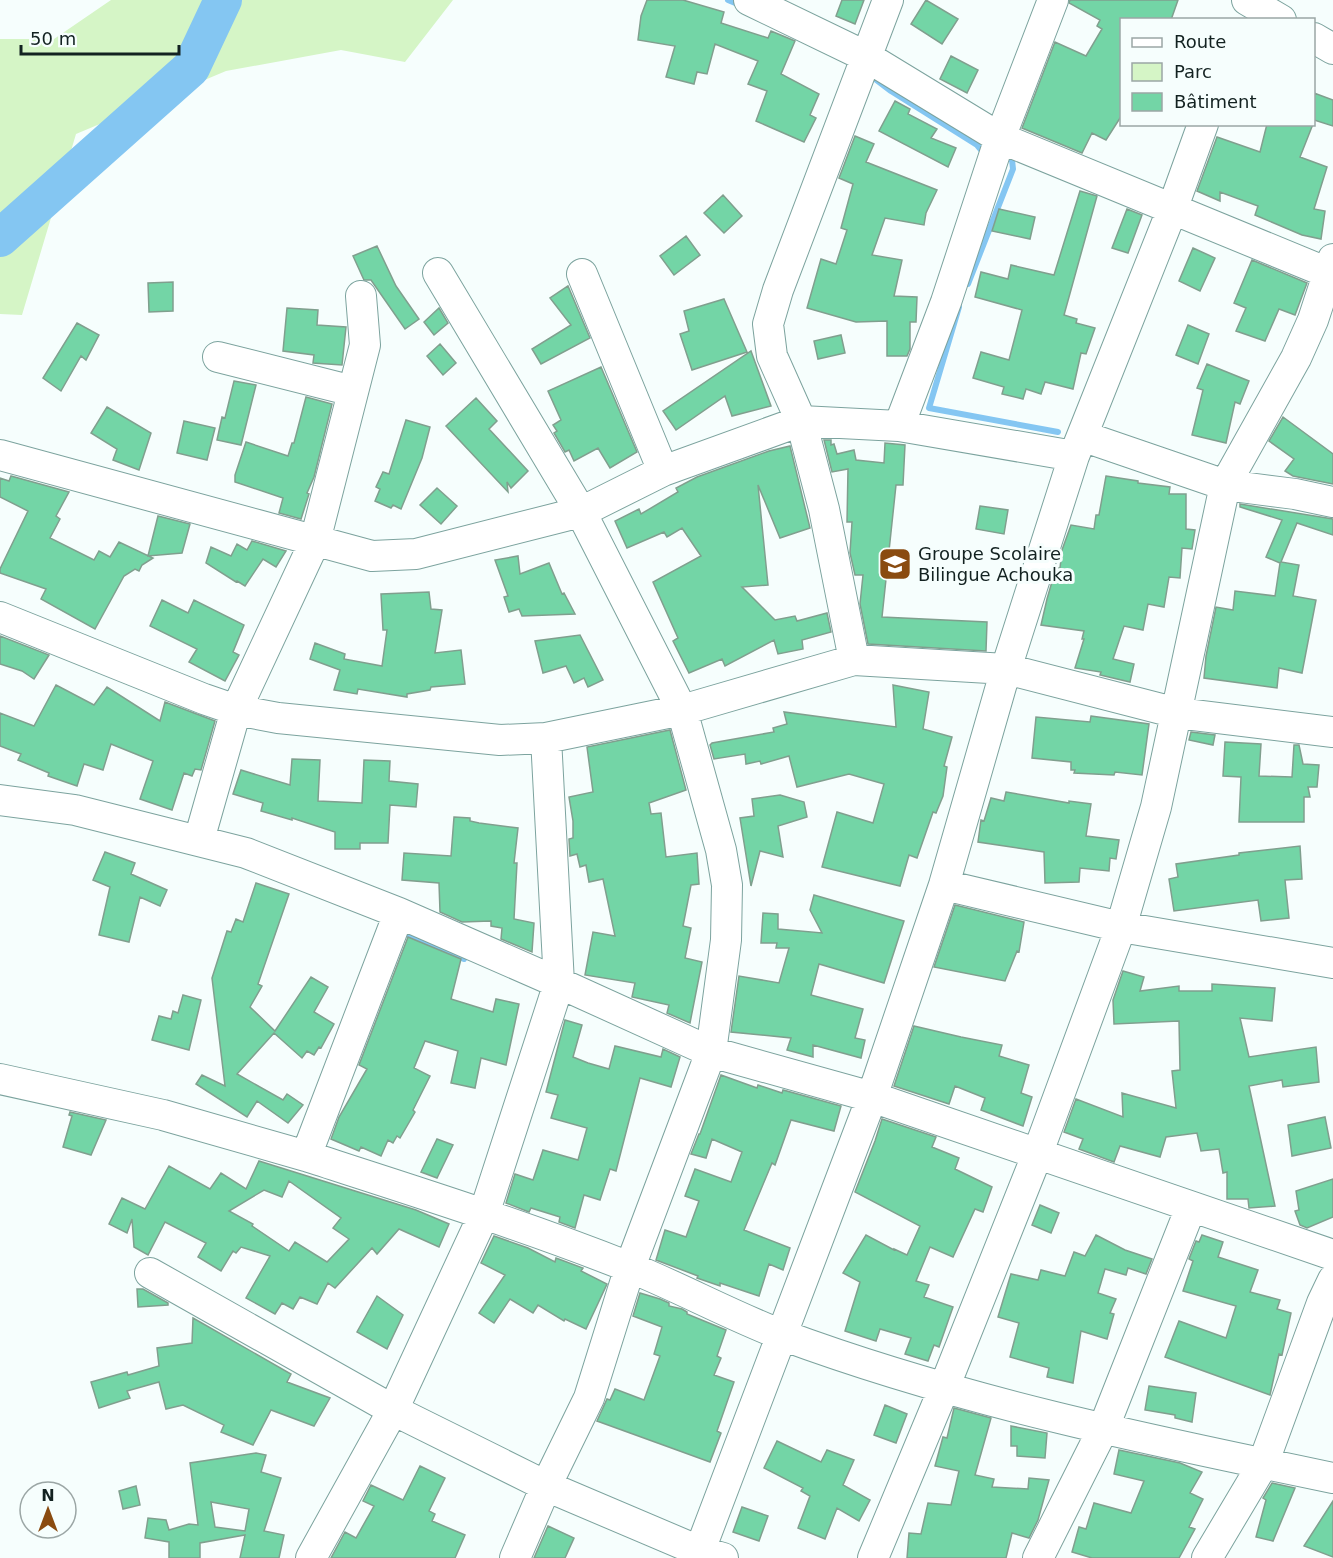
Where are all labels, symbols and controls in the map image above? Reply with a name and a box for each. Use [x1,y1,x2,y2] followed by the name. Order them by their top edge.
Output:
[21,18,178,56] scale bar
[1120,18,1315,126] legend
[30,28,76,49] text: 50 m
[1174,31,1226,52] text: Route
[1174,61,1212,82] text: Parc
[1174,91,1257,112] text: Bâtiment
[918,543,1073,585] place label: Groupe Scolaire Bilingue Achouka
[877,546,913,582] school or university icon: Groupe Scolaire Bilingue Achouka
[18,1480,78,1540] north arrow
[41,1486,55,1505] text: N

